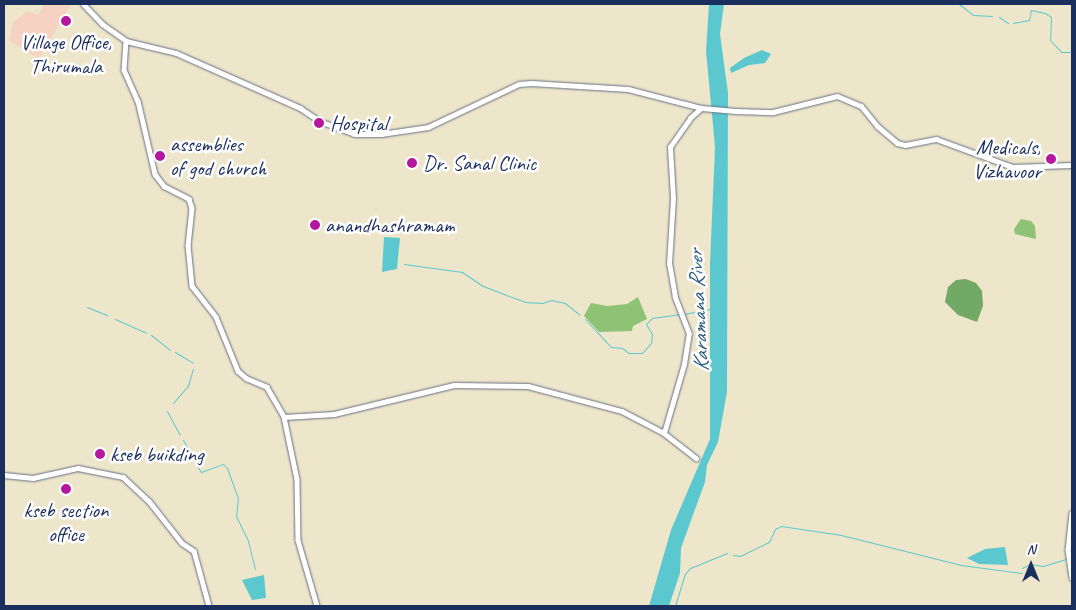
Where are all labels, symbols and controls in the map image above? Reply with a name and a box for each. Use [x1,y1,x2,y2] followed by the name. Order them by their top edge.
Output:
[60,15,72,27] marker: Village Office, Thirumala
[20,29,112,79] place label: Village Office, Thirumala
[330,110,387,136] place label: Hospital
[312,116,326,130] marker: Hospital
[170,131,266,181] place label: assemblies of god church
[973,134,1041,184] place label: Medicals, Vizhavoor
[154,150,166,162] marker: assemblies of god church
[423,150,537,176] place label: Dr. Sanal Clinic
[1045,153,1057,165] marker: Medicals, Vizhavoor
[405,156,419,170] marker: Dr. Sanal Clinic
[325,212,454,238] place label: anandhashramam
[309,219,321,231] marker: anandhashramam
[683,249,715,373] water label: Karamana River
[110,441,203,467] place label: kseb buikding
[94,448,106,460] marker: kseb buikding
[60,483,72,495] marker: kseb section office
[24,497,108,547] place label: kseb section office
[1006,540,1056,590] north arrow
[1027,541,1035,558] text: N

